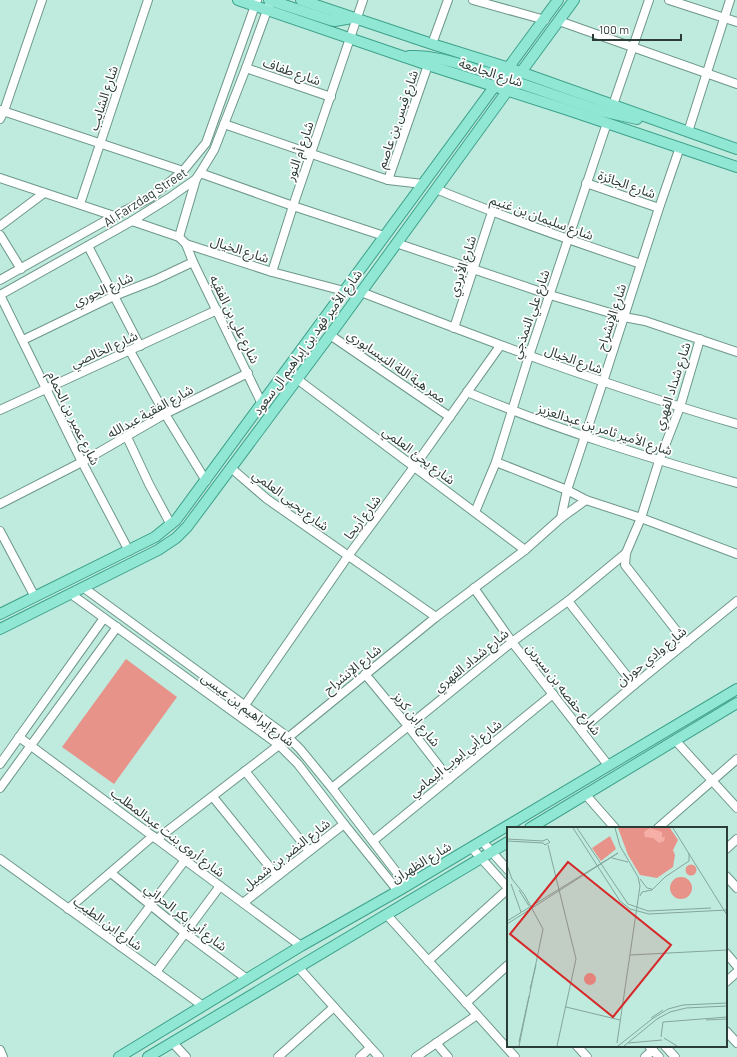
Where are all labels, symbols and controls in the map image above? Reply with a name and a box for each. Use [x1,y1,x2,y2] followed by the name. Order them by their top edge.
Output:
[593,16,681,42] scale bar
[599,22,629,36] text: 100 m
[260,54,323,91] street label: شارع طفاف
[456,54,525,93] street label: شارع الجامعة
[85,64,124,133] street label: شارع الشايب
[373,68,424,171] street label: شارع قيس بن عاصم
[281,119,319,185] street label: شارع أم النور
[100,164,190,230] street label: Al Farzdaq Street
[595,167,658,204] street label: شارع الجائزة
[487,191,596,246] street label: شارع سليمان بن غنيم
[208,232,271,269] street label: شارع الخيال
[445,234,482,299] street label: شارع الأبردي
[249,266,368,420] street label: شارع الأمير فهد بن إبراهيم ال سعود
[507,267,556,362] street label: شارع علي النمذجي
[71,269,136,312] street label: شارع الحوري
[204,272,263,367] street label: شارع علي بن الفقيه
[593,282,632,353] street label: شارع الإنشراح
[343,326,450,409] street label: ممر هبة اللة النيسابوري
[68,327,141,374] street label: شارع الخالصي
[650,340,697,433] street label: شارع شداد الفهري
[542,341,605,380] street label: شارع الخيال
[42,368,104,469] street label: شارع عمير بن الحمام
[104,381,197,444] street label: شارع الفقية عبدالله
[534,399,674,461] street label: شارع الأمير ثامر بن عبدالعزيز
[378,423,458,490] street label: شارع يحئ العلمي
[248,466,332,536] street label: شارع يحيى العلمي
[340,492,386,544] street label: شارع أريحا
[613,623,691,692] street label: شارع وادي حوران
[430,625,513,697] street label: شارع شداد الفهري
[521,640,605,740] street label: شارع حفصه بن سيرين
[320,641,386,699] street label: شارع الإنشراح
[197,669,298,752] street label: شارع إبراهيم بن عيسى
[387,688,444,751] street label: شارع ابن كريز
[406,716,506,803] street label: شارع أبي ايوب اليمامي
[106,784,228,882] street label: شارع أروى بنت عبدالمطلب
[239,815,335,895] street label: شارع النضر بن شميل
[507,827,727,1047] inset map
[388,838,455,889] street label: شارع الظهران
[140,880,230,957] street label: شارع أبي بكر الحراني
[69,893,146,956] street label: شارع ابن الطيب

